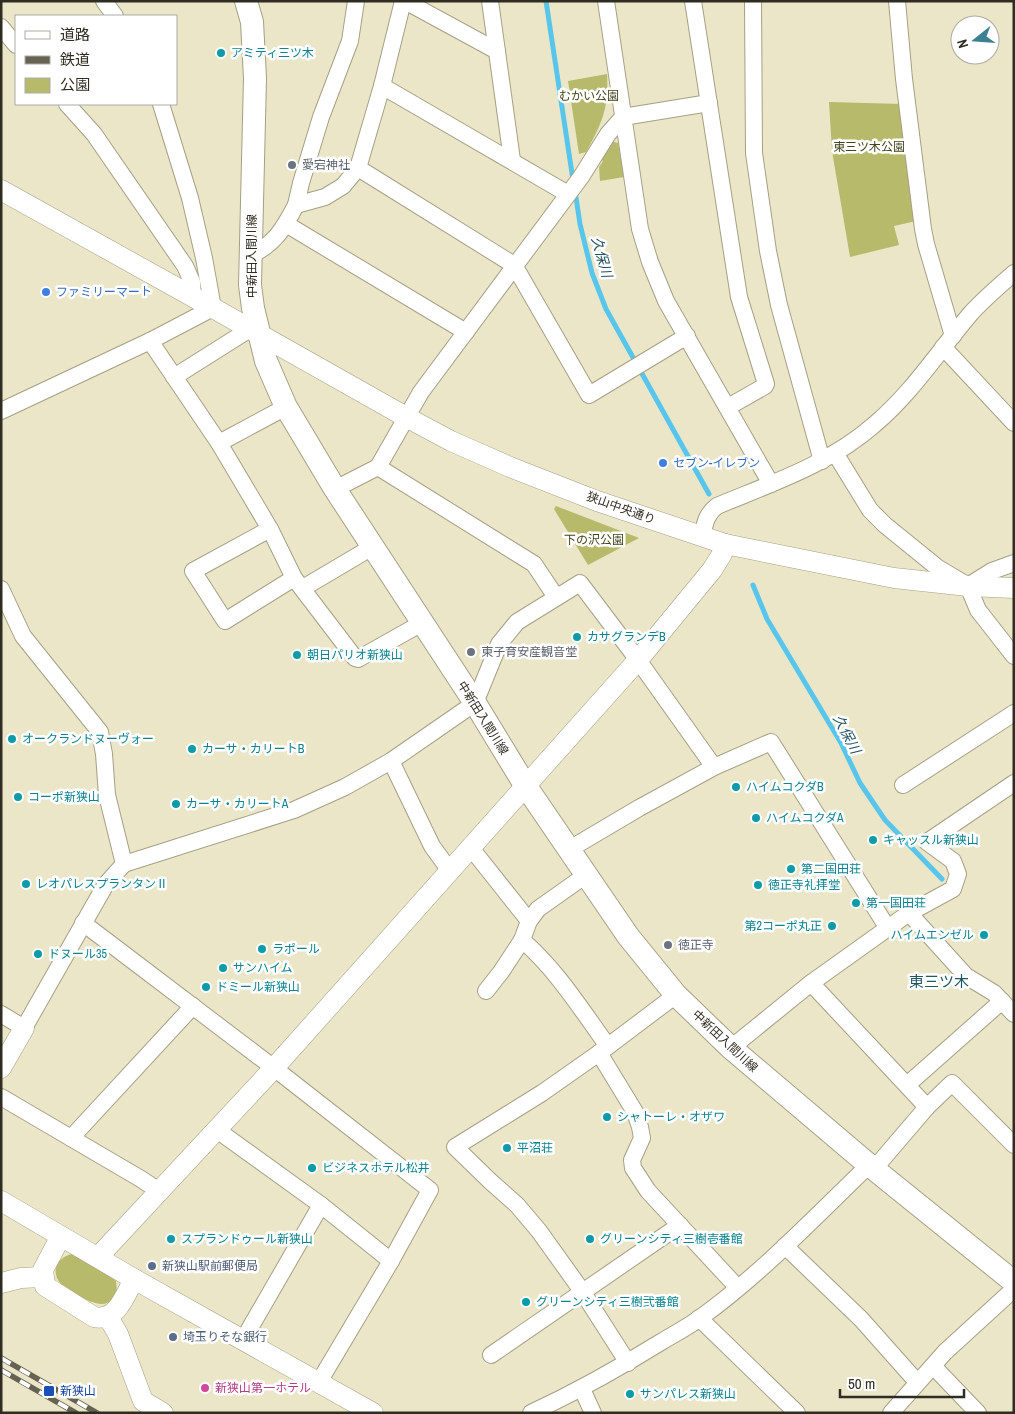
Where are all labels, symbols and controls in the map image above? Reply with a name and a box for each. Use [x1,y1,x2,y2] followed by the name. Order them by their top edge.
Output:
[15,15,178,105] legend
[950,15,1000,65] north arrow
[60,24,90,45] text: 道路
[953,37,972,50] text: N
[231,45,314,61] place label: アミティ三ツ木
[215,47,227,59] marker: アミティ三ツ木
[60,49,90,70] text: 鉄道
[60,74,90,95] text: 公園
[559,88,619,104] park label: むかい公園
[833,139,905,155] park label: 東三ツ木公園
[302,157,350,173] place label: 愛宕神社
[286,159,298,171] marker: 愛宕神社
[244,214,260,298] street label: 中新田入間川線
[588,234,617,282] water label: 久保川
[56,284,152,300] place label: ファミリーマート
[40,286,52,298] marker: ファミリーマート
[673,455,760,471] place label: セブン-イレブン
[657,457,669,469] marker: セブン-イレブン
[584,488,658,528] street label: 狭山中央通り
[564,532,624,548] park label: 下の沢公園
[587,629,666,645] place label: カサグランデB
[571,631,583,643] marker: カサグランデB
[481,644,577,660] place label: 東子育安産観音堂
[465,646,477,658] marker: 東子育安産観音堂
[307,647,403,663] place label: 朝日パリオ新狭山
[291,649,303,661] marker: 朝日パリオ新狭山
[454,678,512,758] street label: 中新田入間川線
[829,711,866,759] water label: 久保川
[22,731,154,747] place label: オークランドヌーヴォー
[6,733,18,745] marker: オークランドヌーヴォー
[202,741,305,757] place label: カーサ・カリートB
[186,743,198,755] marker: カーサ・カリートB
[746,779,824,795] place label: ハイムコクダB
[730,781,742,793] marker: ハイムコクダB
[28,789,100,805] place label: コーポ新狭山
[12,791,24,803] marker: コーポ新狭山
[186,796,289,812] place label: カーサ・カリートA
[170,798,182,810] marker: カーサ・カリートA
[766,810,844,826] place label: ハイムコクダA
[750,812,762,824] marker: ハイムコクダA
[883,832,979,848] place label: キャッスル新狭山
[867,834,879,846] marker: キャッスル新狭山
[801,861,861,877] place label: 第二国田荘
[785,863,797,875] marker: 第二国田荘
[36,876,168,892] place label: レオパレスプランタンⅡ
[768,877,840,893] place label: 徳正寺礼拝堂
[20,878,32,890] marker: レオパレスプランタンⅡ
[752,879,764,891] marker: 徳正寺礼拝堂
[866,895,926,911] place label: 第一国田荘
[850,897,862,909] marker: 第一国田荘
[745,918,822,934] place label: 第2コーポ丸正
[826,920,838,932] marker: 第2コーポ丸正
[890,927,974,943] place label: ハイムエンゼル
[978,929,990,941] marker: ハイムエンゼル
[678,937,714,953] place label: 徳正寺
[662,939,674,951] marker: 徳正寺
[272,941,320,957] place label: ラポール
[256,943,268,955] marker: ラポール
[48,946,107,962] place label: ドヌール35
[32,948,44,960] marker: ドヌール35
[233,960,293,976] place label: サンハイム
[217,962,229,974] marker: サンハイム
[909,971,969,992] district label: 東三ツ木
[216,979,300,995] place label: ドミール新狭山
[200,981,212,993] marker: ドミール新狭山
[689,1006,761,1076] street label: 中新田入間川線
[617,1109,725,1125] place label: シャトーレ・オザワ
[601,1111,613,1123] marker: シャトーレ・オザワ
[517,1140,553,1156] place label: 平沼荘
[501,1142,513,1154] marker: 平沼荘
[322,1160,430,1176] place label: ビジネスホテル松井
[306,1162,318,1174] marker: ビジネスホテル松井
[181,1231,313,1247] place label: スプランドゥール新狭山
[600,1231,743,1247] place label: グリーンシティ三樹壱番館
[165,1233,177,1245] marker: スプランドゥール新狭山
[584,1233,596,1245] marker: グリーンシティ三樹壱番館
[162,1258,258,1274] place label: 新狭山駅前郵便局
[146,1260,158,1272] marker: 新狭山駅前郵便局
[536,1294,679,1310] place label: グリーンシティ三樹弐番館
[520,1296,532,1308] marker: グリーンシティ三樹弐番館
[183,1329,267,1345] place label: 埼玉りそな銀行
[167,1331,179,1343] marker: 埼玉りそな銀行
[840,1366,964,1398] scale bar
[848,1373,875,1394] text: 50 m
[215,1380,311,1396] place label: 新狭山第一ホテル
[199,1382,211,1394] marker: 新狭山第一ホテル
[60,1383,96,1399] place label: 新狭山
[42,1384,56,1398] marker: 新狭山
[640,1386,736,1402] place label: サンパレス新狭山
[624,1388,636,1400] marker: サンパレス新狭山

